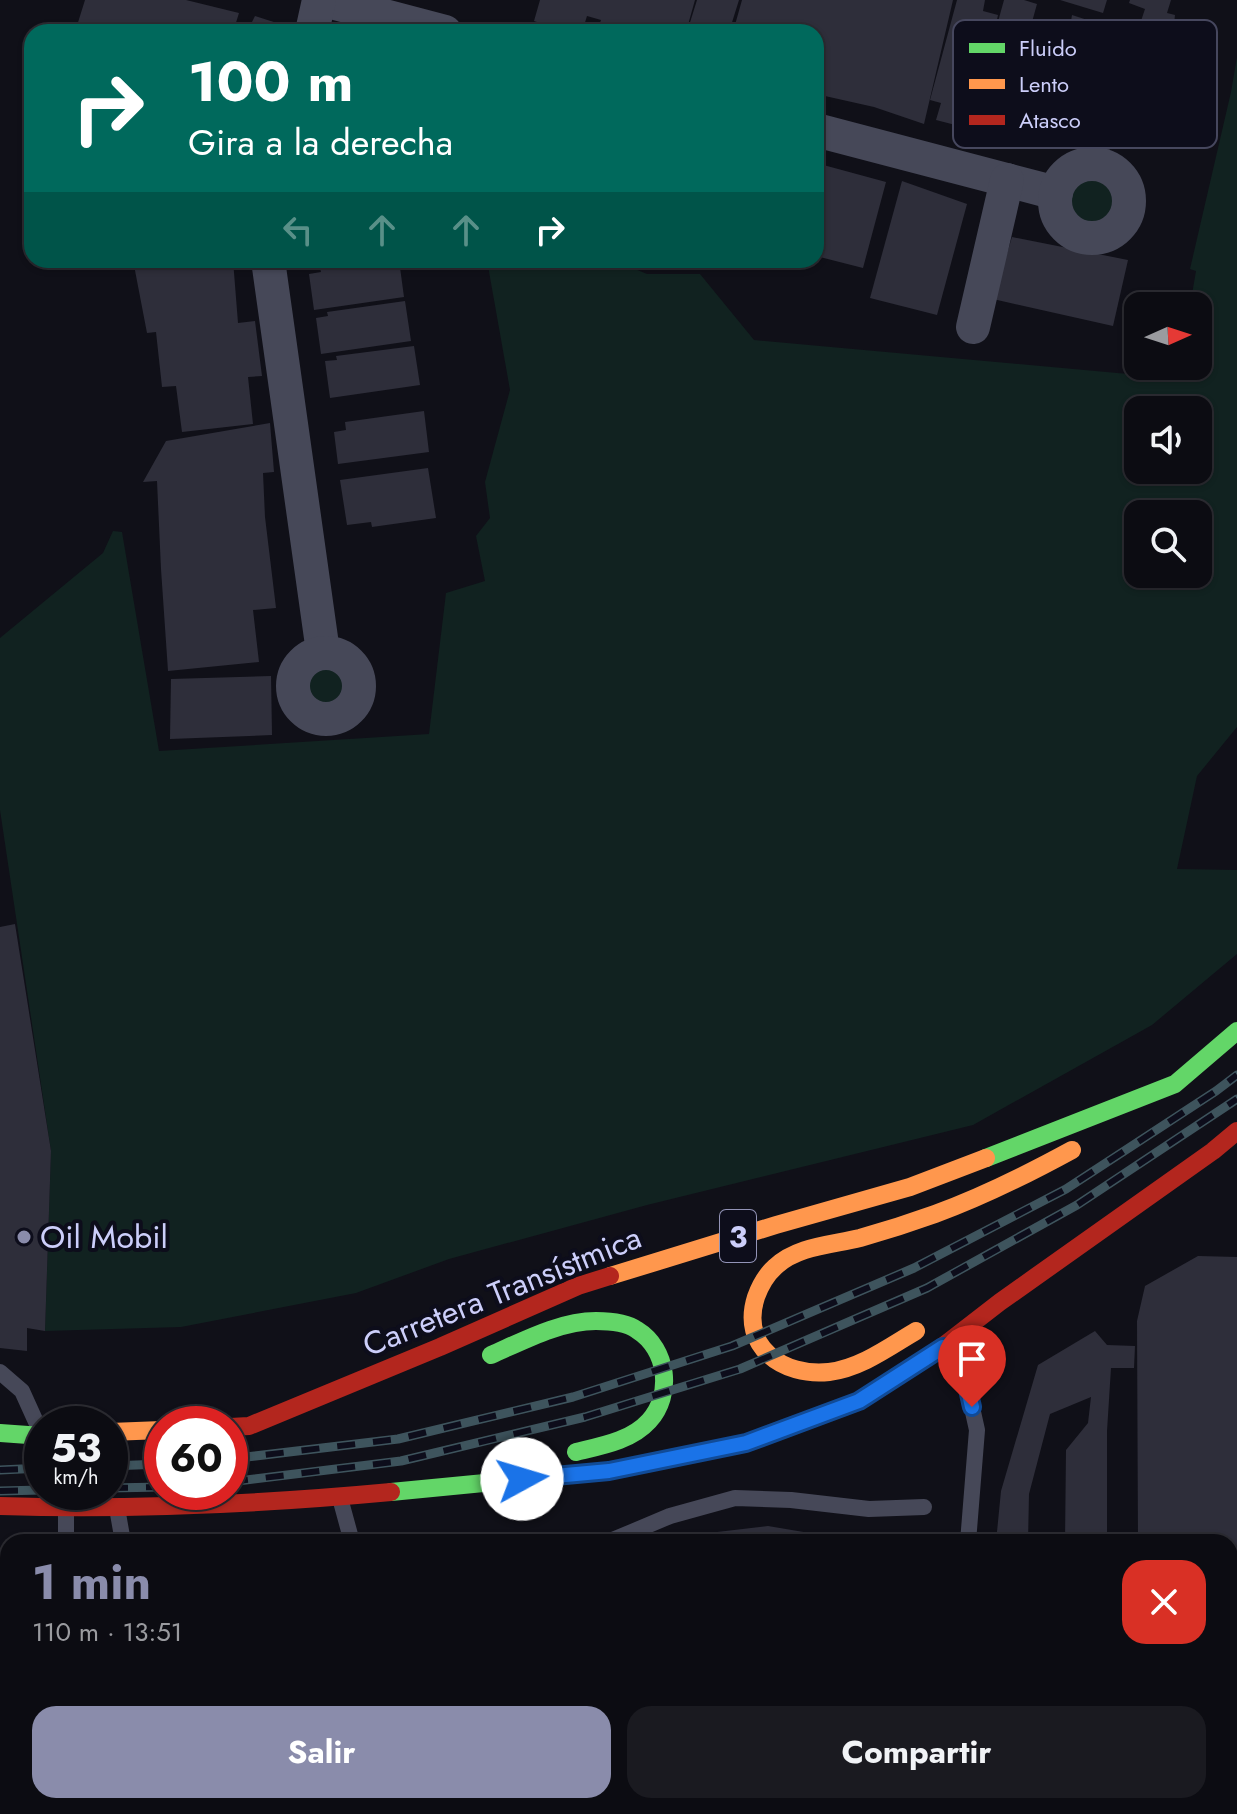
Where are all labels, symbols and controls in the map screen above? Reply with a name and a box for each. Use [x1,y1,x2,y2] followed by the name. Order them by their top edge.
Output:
[953,20,1217,148] legend
[1019,32,1077,64] text: Fluido
[188,41,353,122] text: 100 m
[56,56,160,160] icon: right
[1019,68,1069,100] text: Lento
[1019,104,1081,136] text: Atasco
[188,116,453,168] text: Gira a la derecha
[276,208,320,252] icon: left
[360,208,404,252] icon: ahead
[444,208,488,252] icon: ahead
[528,208,572,252] icon: right
[1124,292,1212,380] north arrow
[1124,292,1212,588] map controls
[1124,396,1212,484] button: sound
[1124,500,1212,588] button: search
[720,1210,756,1262] road number: 3
[40,1214,168,1260] place label: Oil Mobil
[356,1214,648,1368] street label: Carretera Transístmica
[15,1228,33,1246] marker: Oil Mobil
[938,1325,1006,1407] pin
[950,1337,994,1381] icon: arrive
[144,1406,248,1510] speed limit sign: 60
[51,1419,101,1477] text: 53
[480,1437,564,1521] position arrow
[53,1463,99,1492] text: km/h
[32,1548,151,1617] text: 1 min
[1122,1560,1206,1644] button: close
[32,1613,183,1651] text: 110 m · 13:51
[32,1706,611,1798] button: Salir
[627,1706,1206,1798] button: Compartir

